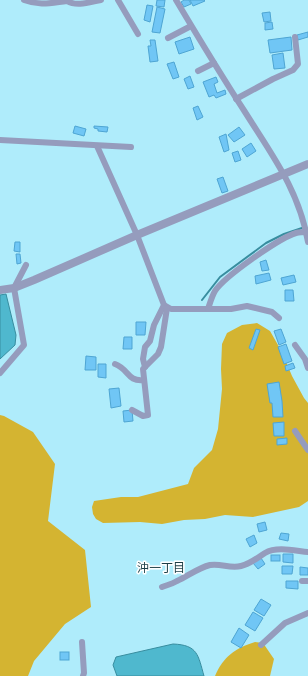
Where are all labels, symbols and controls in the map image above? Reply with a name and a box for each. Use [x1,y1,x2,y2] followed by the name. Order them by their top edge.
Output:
[137,561,185,575] district label: 沖一丁目

